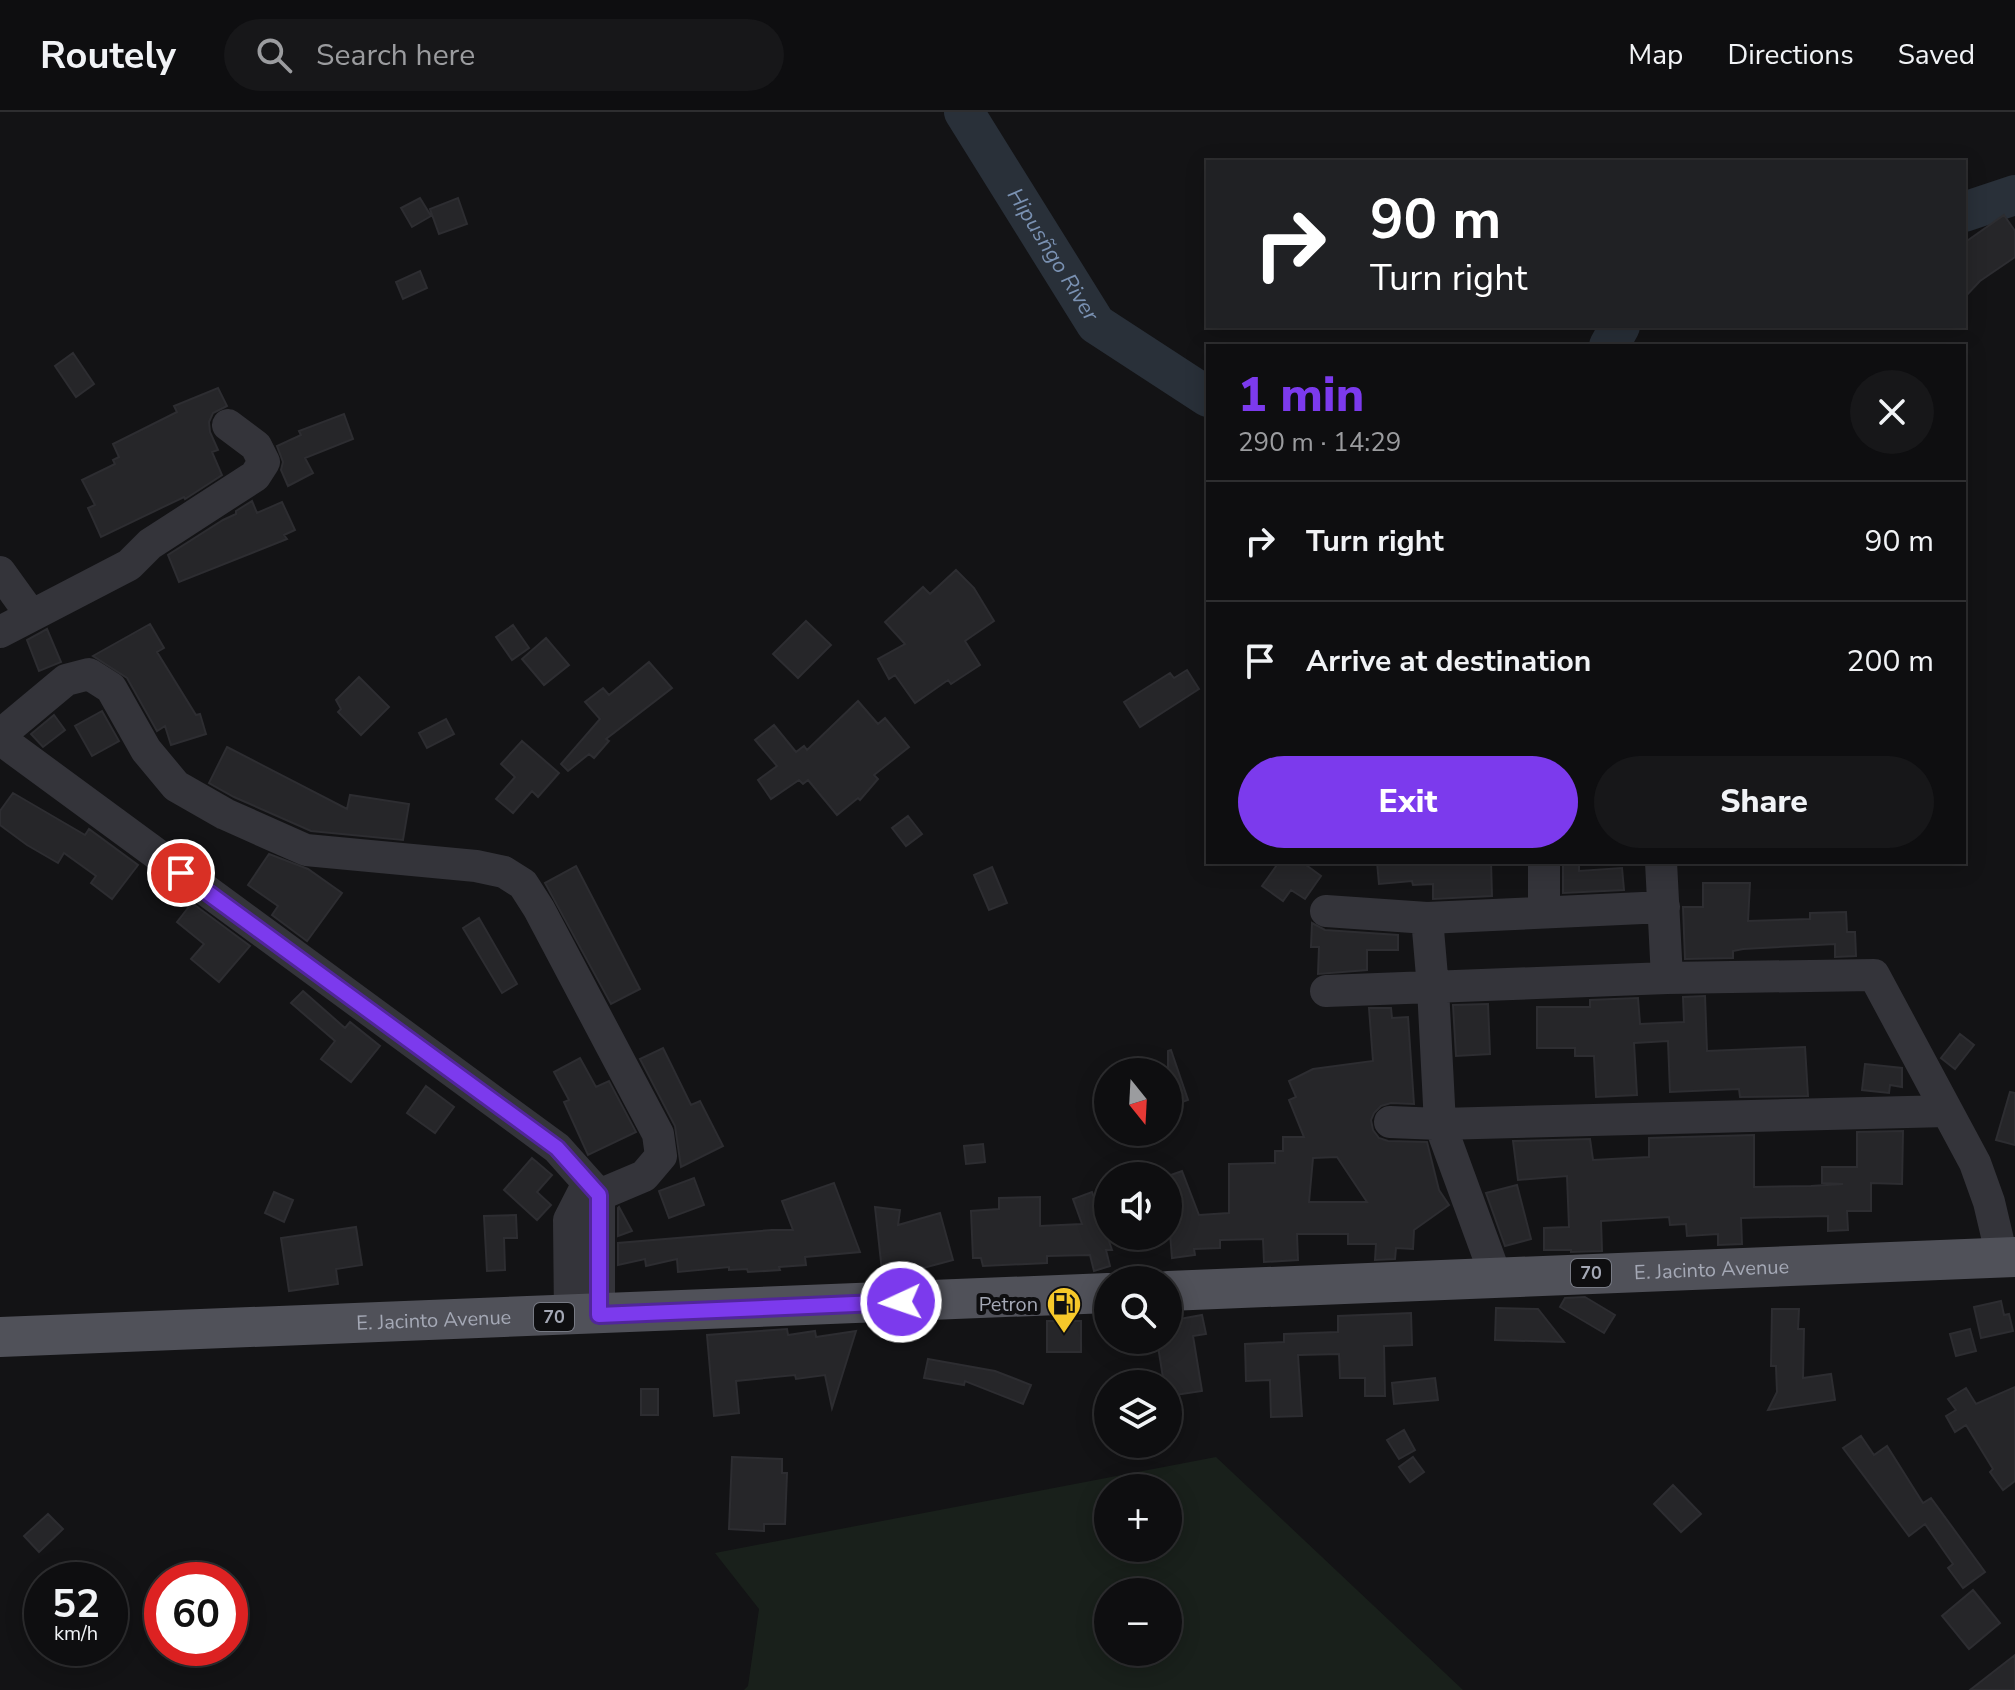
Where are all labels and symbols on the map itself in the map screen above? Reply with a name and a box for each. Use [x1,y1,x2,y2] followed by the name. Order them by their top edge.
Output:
[1000,182,1106,328] water label: Hipusñgo River
[147,839,215,907] pin
[1094,1058,1182,1146] north arrow
[1633,1253,1790,1286] street label: E. Jacinto Avenue
[1571,1259,1611,1287] road number: 70
[859,1260,943,1344] position arrow
[1045,1285,1083,1335] fuel station icon: Petron
[979,1291,1038,1318] place label: Petron
[356,1303,512,1336] street label: E. Jacinto Avenue
[534,1303,574,1331] road number: 70
[144,1562,248,1666] speed limit sign: 60

